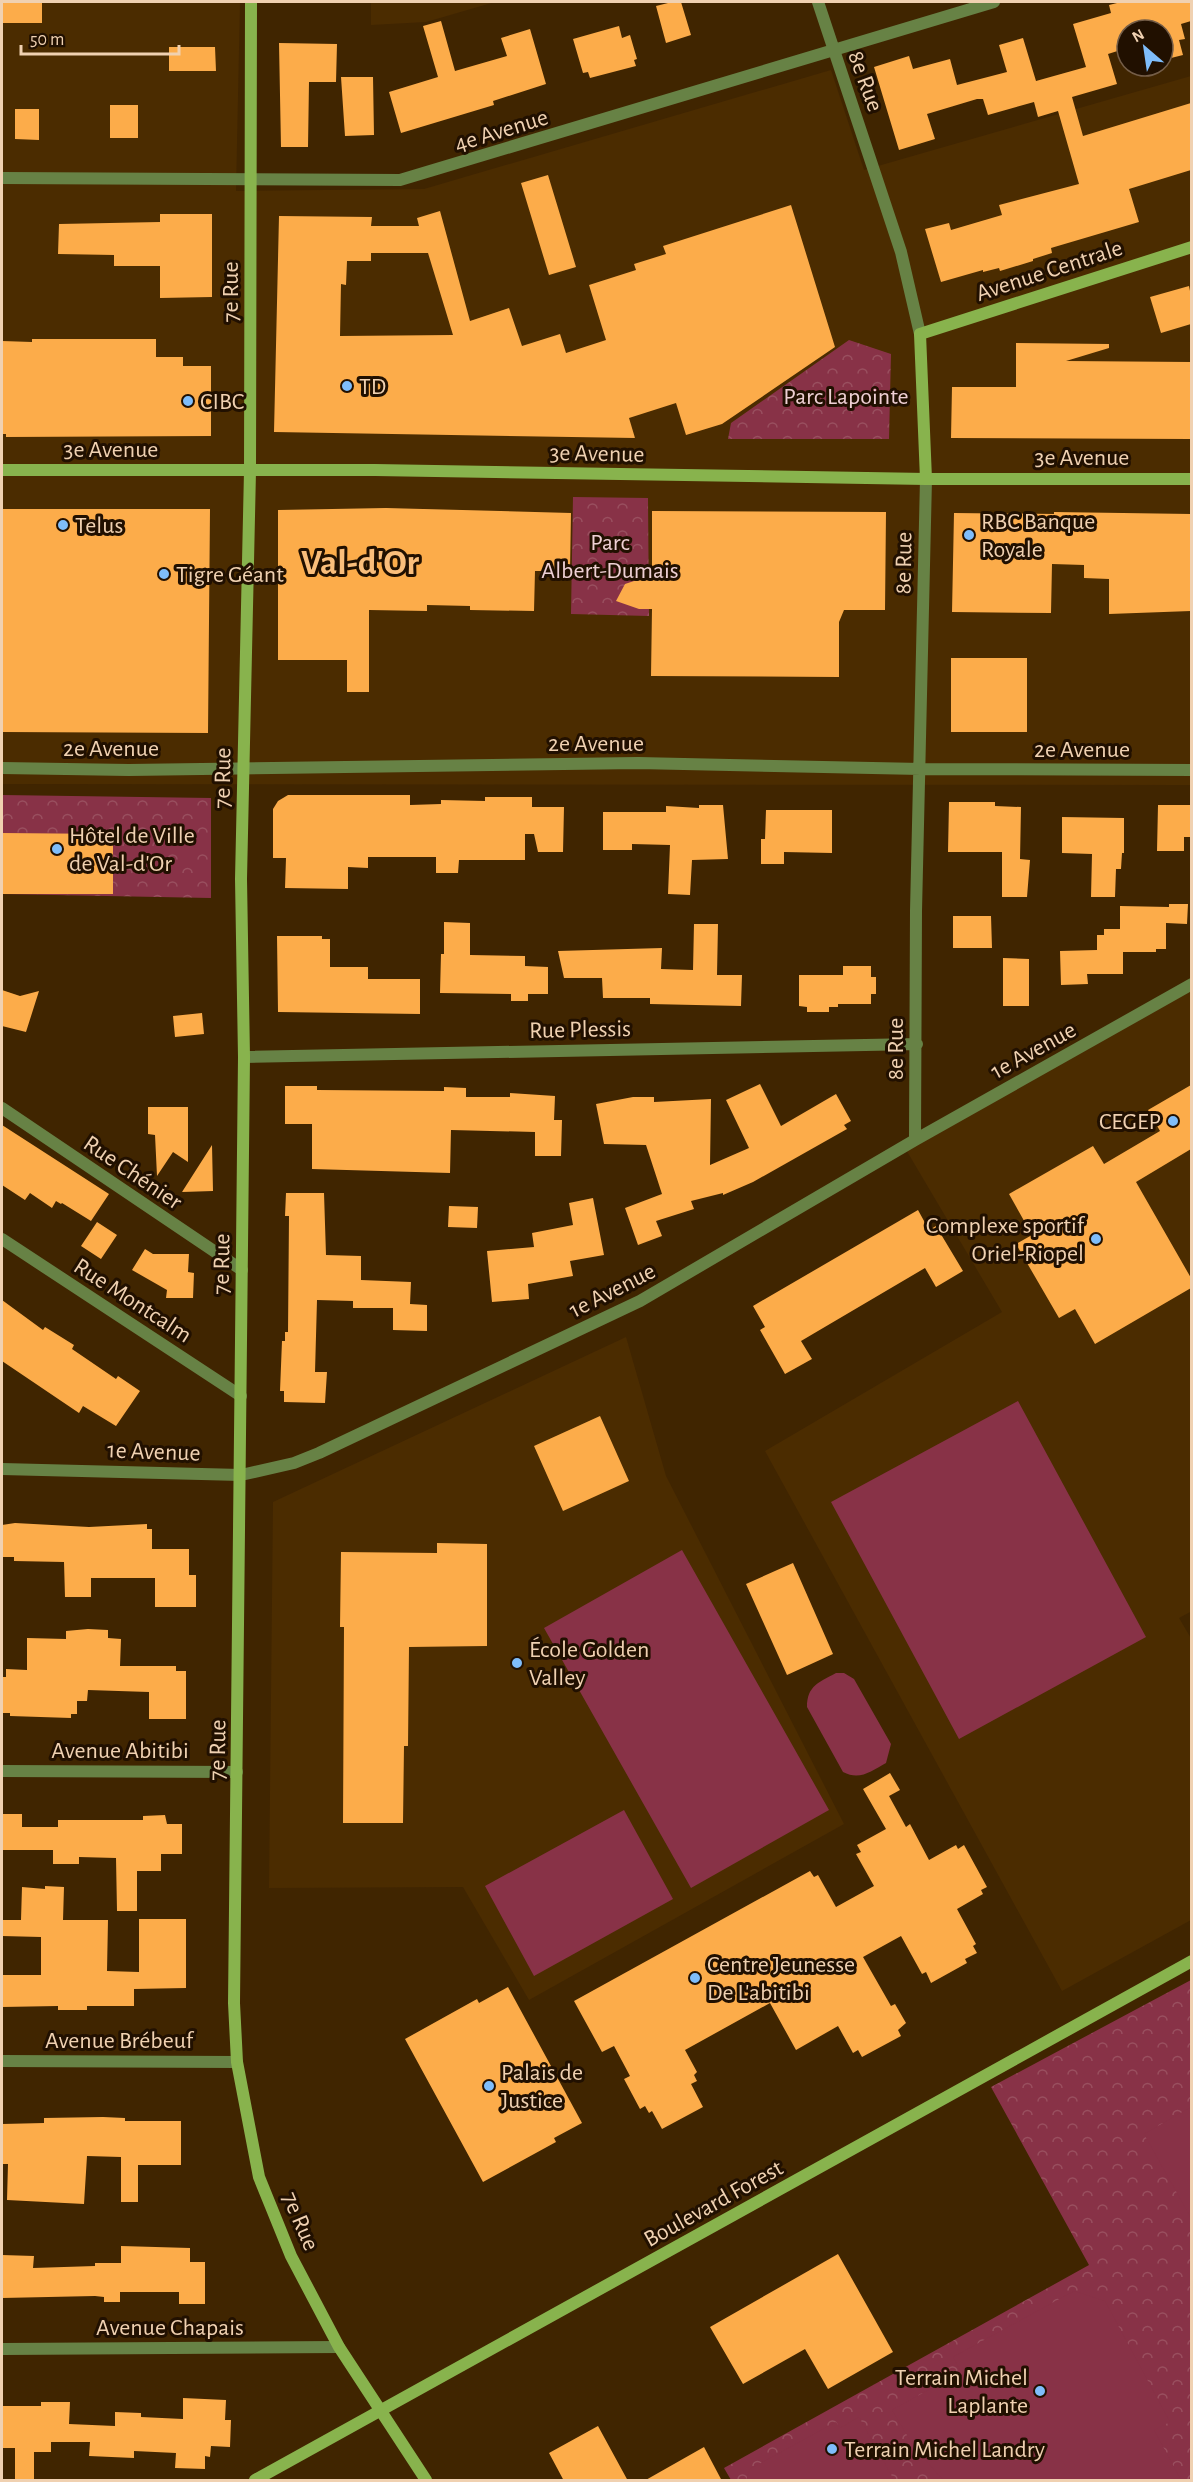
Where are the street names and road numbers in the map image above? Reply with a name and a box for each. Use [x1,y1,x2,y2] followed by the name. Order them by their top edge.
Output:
[843,48,887,115] street label: 8e Rue
[452,105,551,157] street label: 4e Avenue
[973,236,1126,306] street label: Avenue Centrale
[219,261,243,323] street label: 7e Rue
[64,438,158,462] street label: 3e Avenue
[549,441,645,467] street label: 3e Avenue
[1035,446,1129,470] street label: 3e Avenue
[891,532,917,594] street label: 8e Rue
[548,732,644,756] street label: 2e Avenue
[63,737,159,761] street label: 2e Avenue
[1034,738,1130,762] street label: 2e Avenue
[210,747,236,809] street label: 7e Rue
[529,1017,631,1043] street label: Rue Plessis
[884,1018,908,1080] street label: 8e Rue
[987,1018,1080,1084] street label: 1e Avenue
[79,1131,186,1215] street label: Rue Chénier
[209,1233,235,1295] street label: 7e Rue
[69,1254,196,1348] street label: Rue Montcalm
[565,1259,659,1323] street label: 1e Avenue
[107,1438,201,1466] street label: 1e Avenue
[205,1719,231,1781] street label: 7e Rue
[51,1739,189,1763] street label: Avenue Abitibi
[45,2029,195,2053] street label: Avenue Brébeuf
[640,2156,787,2252] street label: Boulevard Forest
[277,2189,323,2254] street label: 7e Rue
[96,2316,244,2340] street label: Avenue Chapais

